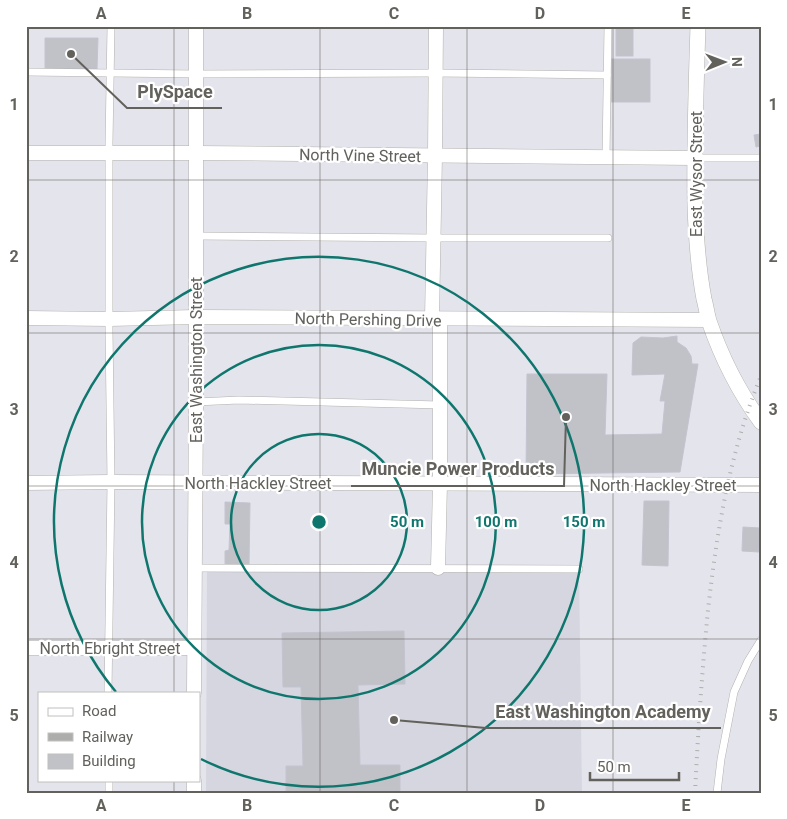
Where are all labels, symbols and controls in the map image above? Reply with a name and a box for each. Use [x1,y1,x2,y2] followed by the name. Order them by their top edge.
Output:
[96,4,107,23] text: A
[242,4,252,23] text: B
[389,4,399,23] text: C
[535,4,545,23] text: D
[682,4,691,23] text: E
[700,38,750,88] north arrow
[729,57,745,67] text: N
[127,75,222,108] callout: PlySpace
[137,81,213,102] text: PlySpace
[9,95,19,114] text: 1
[768,95,778,114] text: 1
[687,111,706,237] street label: East Wysor Street
[299,145,421,166] street label: North Vine Street
[9,247,19,266] text: 2
[768,247,778,266] text: 2
[187,277,206,443] street label: East Washington Street
[294,309,442,330] street label: North Pershing Drive
[9,400,19,419] text: 3
[768,400,778,419] text: 3
[351,453,564,486] callout: Muncie Power Products
[362,458,554,479] text: Muncie Power Products
[185,474,332,493] street label: North Hackley Street
[590,476,737,495] street label: North Hackley Street
[310,513,328,531] centre of rings
[390,513,424,531] text: 50 m
[475,513,517,531] text: 100 m
[563,513,605,531] text: 150 m
[9,553,19,572] text: 4
[768,553,778,572] text: 4
[40,639,180,658] street label: North Ebright Street
[38,692,200,782] legend
[486,695,721,728] callout: East Washington Academy
[495,701,712,722] text: East Washington Academy
[82,702,116,720] text: Road
[9,706,19,725] text: 5
[768,706,778,725] text: 5
[82,728,133,746] text: Railway
[590,749,678,781] scale bar
[82,752,136,770] text: Building
[597,758,631,776] text: 50 m
[96,796,107,815] text: A
[242,796,252,815] text: B
[389,796,399,815] text: C
[535,796,545,815] text: D
[682,796,691,815] text: E

